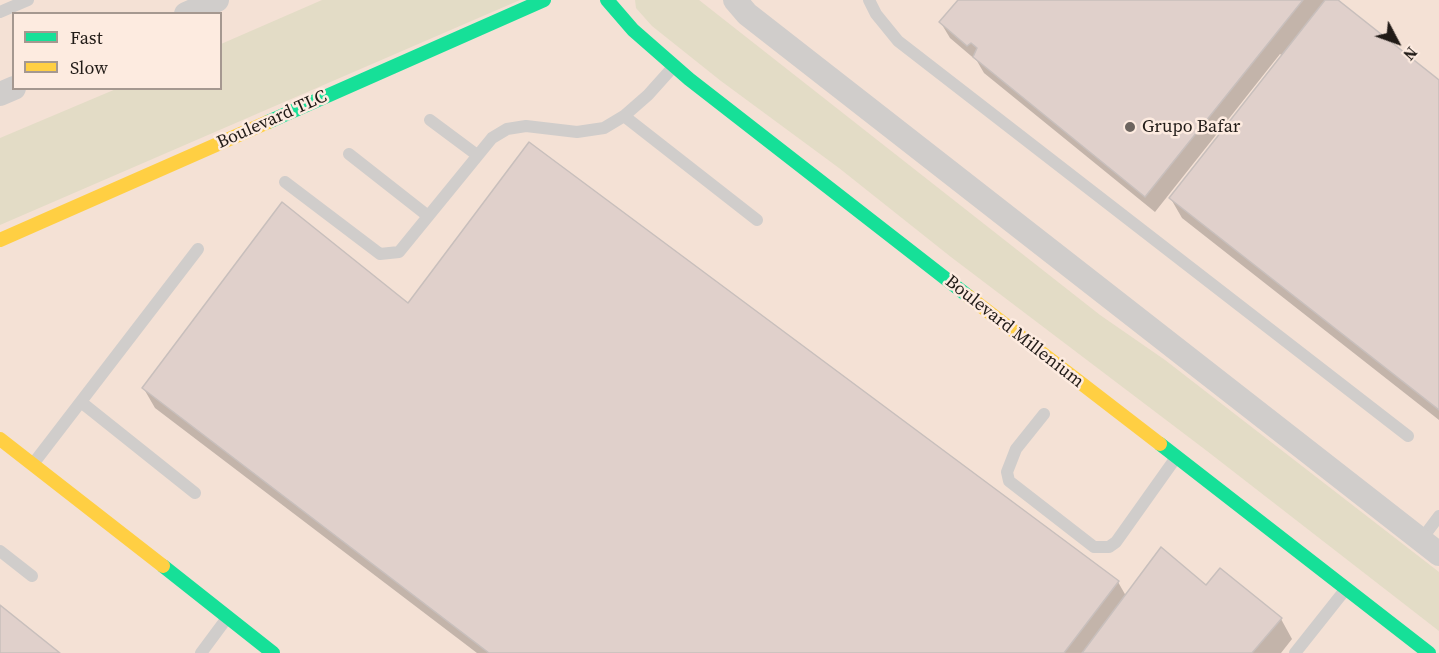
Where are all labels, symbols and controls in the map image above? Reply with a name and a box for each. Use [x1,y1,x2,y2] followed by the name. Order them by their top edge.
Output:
[12,12,222,90] legend
[1367,12,1427,72] north arrow
[70,25,103,50] text: Fast
[1398,42,1423,65] text: N
[70,55,108,80] text: Slow
[214,86,330,154] street label: Boulevard TLC
[1142,116,1240,138] place label: Grupo Bafar
[1123,120,1137,134] marker: Grupo Bafar
[940,271,1088,393] street label: Boulevard Millenium

